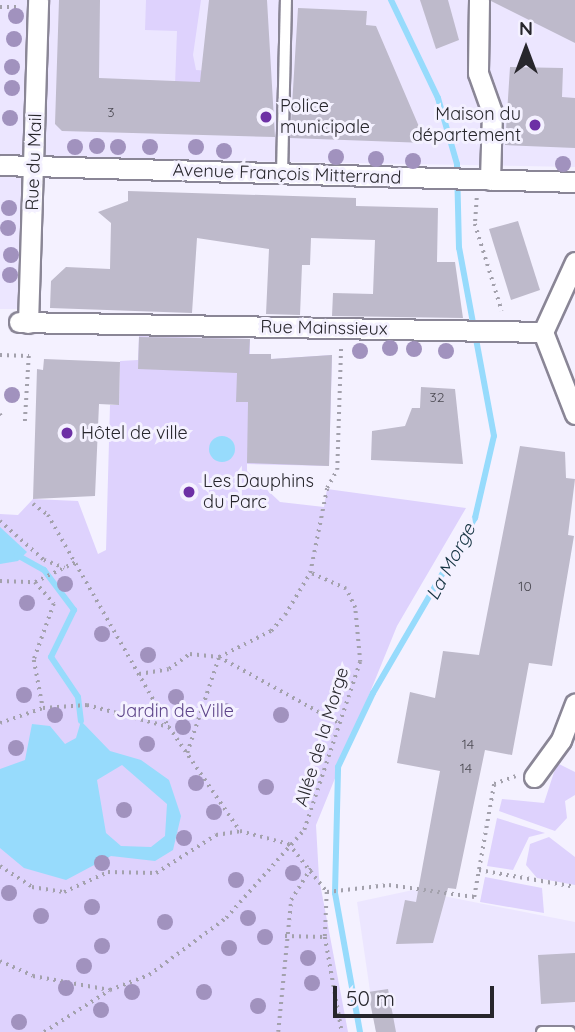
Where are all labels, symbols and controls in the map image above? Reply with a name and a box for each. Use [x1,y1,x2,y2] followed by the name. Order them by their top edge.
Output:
[491,14,561,84] north arrow
[519,16,533,40] text: N
[280,96,370,138] place label: Police municipale
[107,104,115,120] house number: 3
[412,104,521,146] place label: Maison du département
[258,109,274,125] marker: Police municipale
[22,113,46,211] street label: Rue du Mail
[527,117,543,133] marker: Maison du département
[172,159,402,189] street label: Avenue François Mitterrand
[260,316,388,340] street label: Rue Mainssieux
[429,389,445,405] house number: 32
[81,422,188,444] place label: Hôtel de ville
[59,425,75,441] marker: Hôtel de ville
[203,471,314,514] place label: Les Dauphins du Parc
[181,484,197,500] marker: Les Dauphins du Parc
[421,520,481,604] water label: La Morge
[518,578,532,594] house number: 10
[291,665,353,809] street label: Allée de la Morge
[116,700,234,722] park label: Jardin de Ville
[462,736,474,752] house number: 14
[460,760,472,776] house number: 14
[337,972,498,1016] scale bar
[346,985,395,1011] text: 50 m

